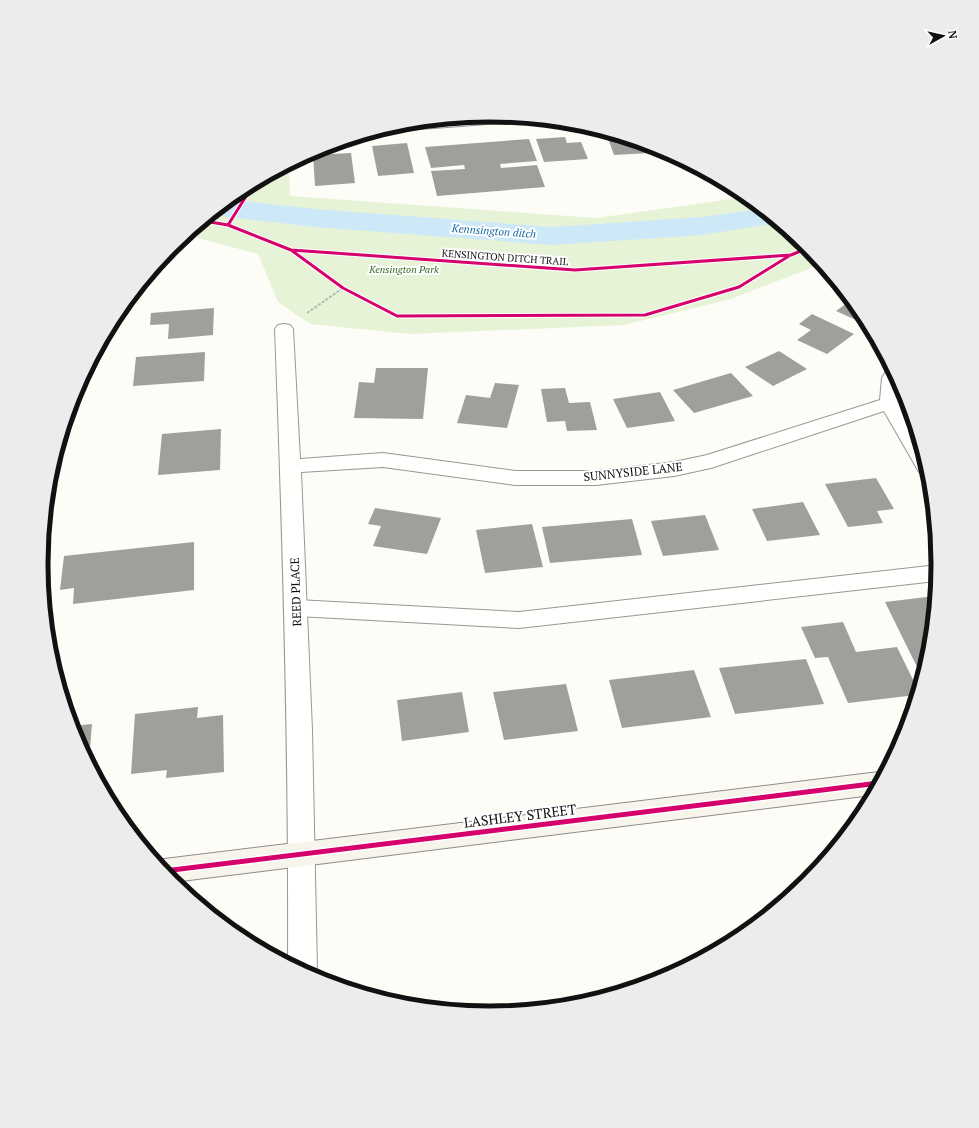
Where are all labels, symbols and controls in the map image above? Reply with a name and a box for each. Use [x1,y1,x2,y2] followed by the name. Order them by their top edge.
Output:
[923,16,963,56] north arrow
[945,30,961,40] text: N
[450,221,537,241] water label: Kennsington ditch
[441,247,569,268] street label: KENSINGTON DITCH TRAIL
[368,263,439,276] park label: Kensington Park
[583,459,683,484] street label: SUNNYSIDE LANE
[287,557,304,627] street label: REED PLACE
[463,799,578,832] street label: LASHLEY STREET

